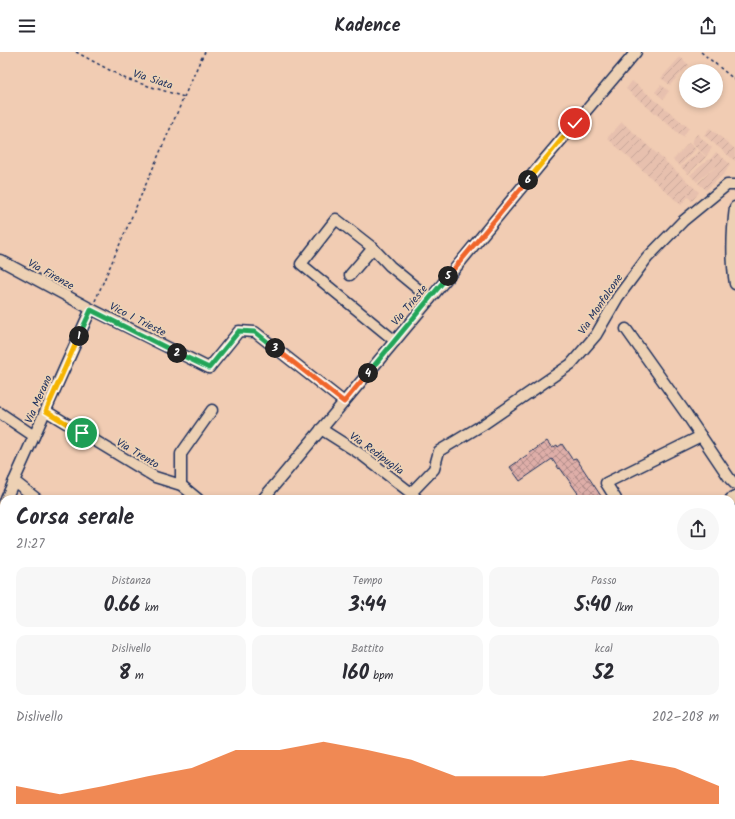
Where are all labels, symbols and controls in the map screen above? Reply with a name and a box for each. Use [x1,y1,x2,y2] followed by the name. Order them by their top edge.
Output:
[334,12,401,41] text: Kadence
[16,15,38,37] icon: menu
[697,15,719,37] icon: share
[679,64,723,108] map controls
[679,64,723,108] button: layers
[130,65,175,95] street label: Via Siata
[558,106,592,140] pin
[564,112,586,134] icon: check
[518,170,538,190] pin: 6
[525,171,531,189] text: 6
[24,255,77,295] street label: Via Firenze
[438,266,458,286] pin: 5
[445,267,451,285] text: 5
[574,270,628,339] street label: Via Monfalcone
[387,281,432,330] street label: Via Trieste
[106,298,169,342] street label: Vico I Trieste
[69,326,89,346] pin: 1
[77,327,81,345] text: 1
[265,338,285,358] pin: 3
[272,339,278,357] text: 3
[167,343,187,363] pin: 2
[174,344,180,362] text: 2
[358,363,378,383] pin: 4
[365,364,371,382] text: 4
[20,372,58,427] street label: Via Merano
[65,416,99,450] pin
[71,422,93,444] icon: arrive
[345,428,408,480] street label: Via Redipuglia
[112,434,163,474] street label: Via Trento
[16,501,134,536] text: Corsa serale
[677,508,719,550] button: share
[16,534,44,555] text: 21:27
[111,572,151,590] text: Distanza
[353,572,382,590] text: Tempo
[591,572,617,590] text: Passo
[104,590,140,622] text: 0.66
[349,590,386,622] text: 3:44
[575,590,611,622] text: 5:40
[140,599,159,617] text: km
[611,599,633,617] text: /km
[111,640,151,658] text: Dislivello
[351,640,384,658] text: Battito
[595,640,613,658] text: kcal
[119,658,130,690] text: 8
[342,658,369,690] text: 160
[593,658,615,690] text: 52
[130,667,144,685] text: m
[369,667,393,685] text: bpm
[16,707,63,728] text: Dislivello
[652,707,719,728] text: 202–208 m

